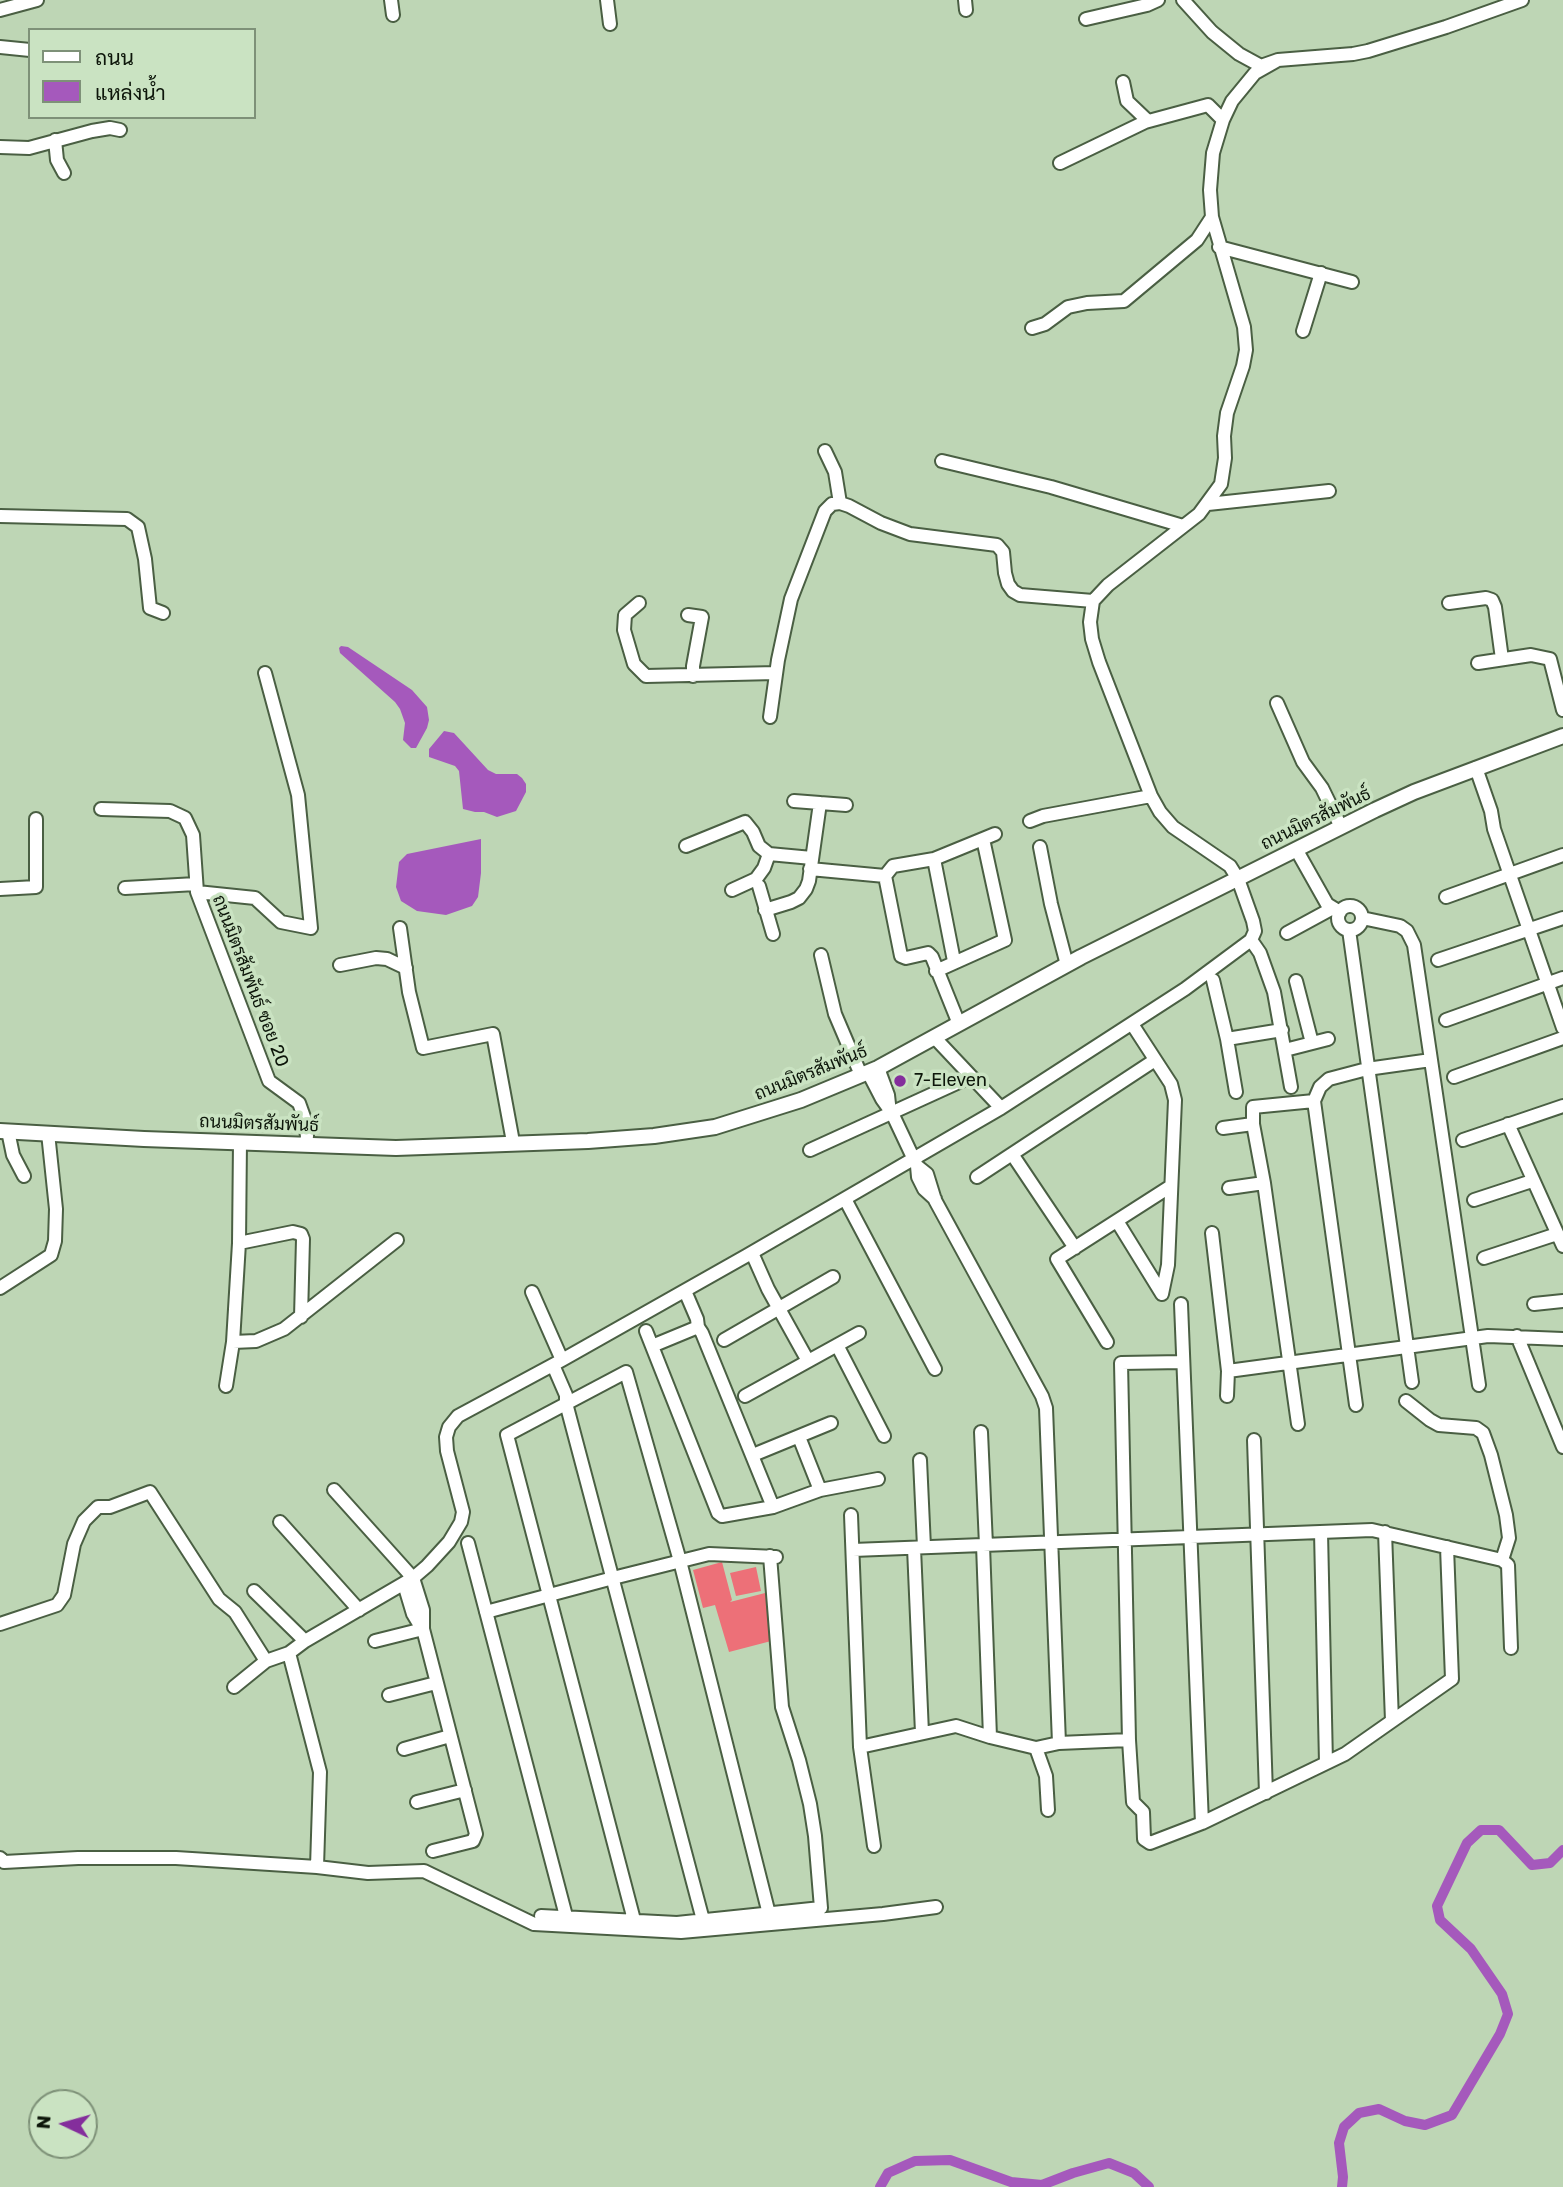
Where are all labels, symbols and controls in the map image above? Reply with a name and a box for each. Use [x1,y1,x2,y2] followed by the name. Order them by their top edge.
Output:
[28,28,256,119] legend
[95,45,134,70] text: ถนน
[95,80,166,105] text: แหล่งน้ำ
[1257,783,1375,855] street label: ถนนมิตรสัมพันธ์
[207,892,293,1070] street label: ถนนมิตรสัมพันธ์ ซอย 20
[751,1041,871,1105] street label: ถนนมิตรสัมพันธ์
[914,1070,987,1092] place label: 7-Eleven
[892,1073,908,1089] marker: 7-Eleven
[199,1111,319,1137] street label: ถนนมิตรสัมพันธ์
[28,2089,98,2159] north arrow
[32,2114,56,2130] text: N

